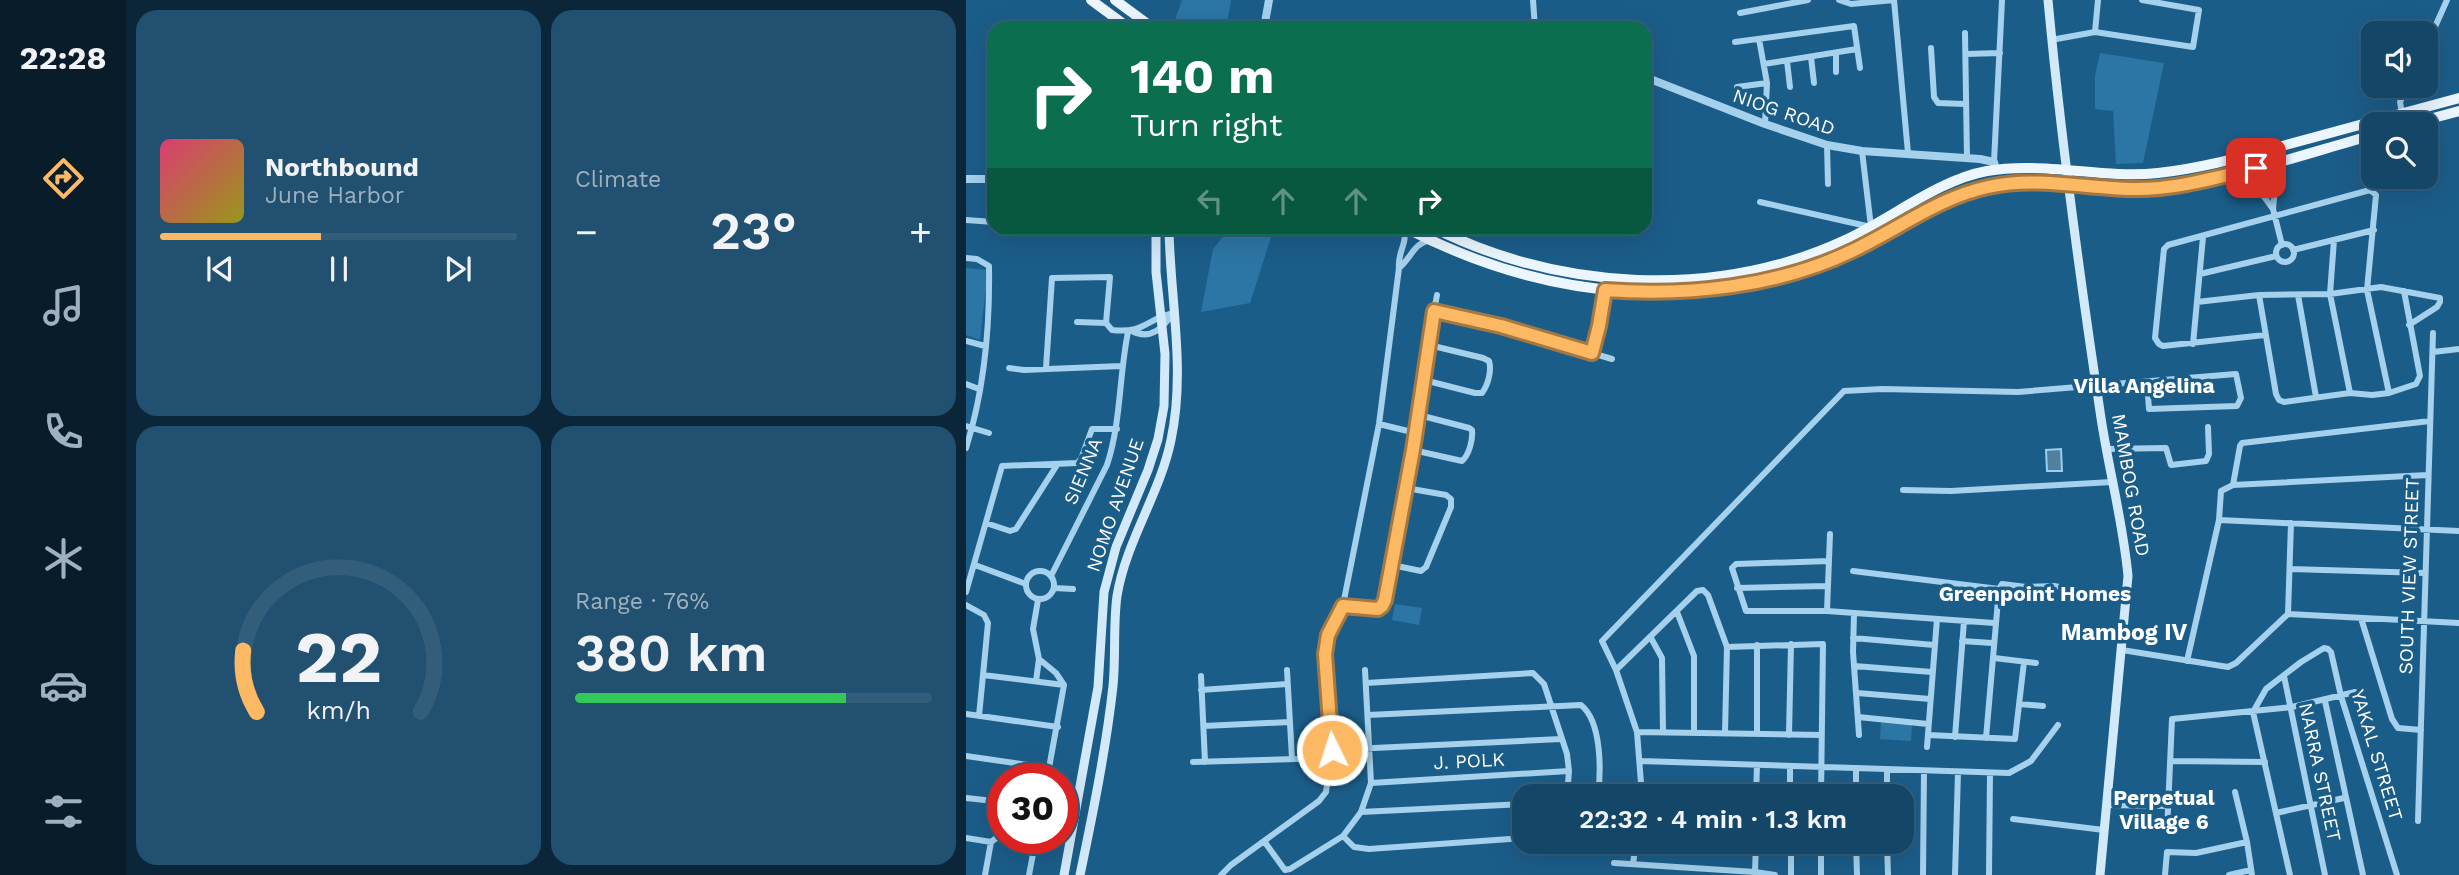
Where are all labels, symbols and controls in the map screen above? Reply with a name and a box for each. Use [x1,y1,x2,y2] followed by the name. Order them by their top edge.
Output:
[2361,21,2438,189] map controls
[2361,21,2438,98] button: sound
[20,39,106,77] text: 22:28
[1130,47,1274,105] text: 140 m
[1015,49,1106,140] icon: right
[1730,84,1838,140] street label: NIOG ROAD
[1130,106,1282,144] text: Turn right
[2361,112,2438,189] button: search
[2226,138,2286,198] pin
[2237,149,2275,187] icon: arrive
[265,152,419,182] text: Northbound
[39,154,88,203] icon: directions
[575,166,661,193] text: Climate
[265,182,404,209] text: June Harbor
[1191,182,1229,220] icon: left
[1264,182,1302,220] icon: ahead
[1337,182,1375,220] icon: ahead
[1410,182,1448,220] icon: right
[710,201,797,262] text: 23°
[575,210,598,254] text: −
[909,210,932,254] text: +
[201,250,239,288] icon: previous
[320,250,358,288] icon: pause
[439,250,477,288] icon: next
[39,281,88,330] icon: music
[2073,373,2215,398] district label: Villa Angelina
[39,407,88,456] icon: phone
[2107,412,2155,558] street label: MAMBOG ROAD
[1059,434,1108,508] street label: SIENNA
[1081,435,1149,575] street label: NOMO AVENUE
[2394,477,2424,675] street label: SOUTH VIEW STREET
[39,534,88,583] icon: climate
[1939,581,2131,606] district label: Greenpoint Homes
[575,588,709,615] text: Range · 76%
[295,614,382,700] text: 22
[2061,619,2187,646] district label: Mambog IV
[575,623,767,684] text: 380 km
[39,661,88,710] icon: car
[2346,687,2408,823] street label: YAKAL STREET
[306,695,371,724] text: km/h
[2294,700,2346,844] street label: NARRA STREET
[1295,713,1369,787] position arrow
[1433,748,1505,774] street label: J. POLK
[987,763,1078,854] speed limit sign: 30
[2113,785,2215,834] district label: Perpetual Village 6
[39,787,88,836] icon: filters
[1579,804,1847,834] text: 22:32 · 4 min · 1.3 km

